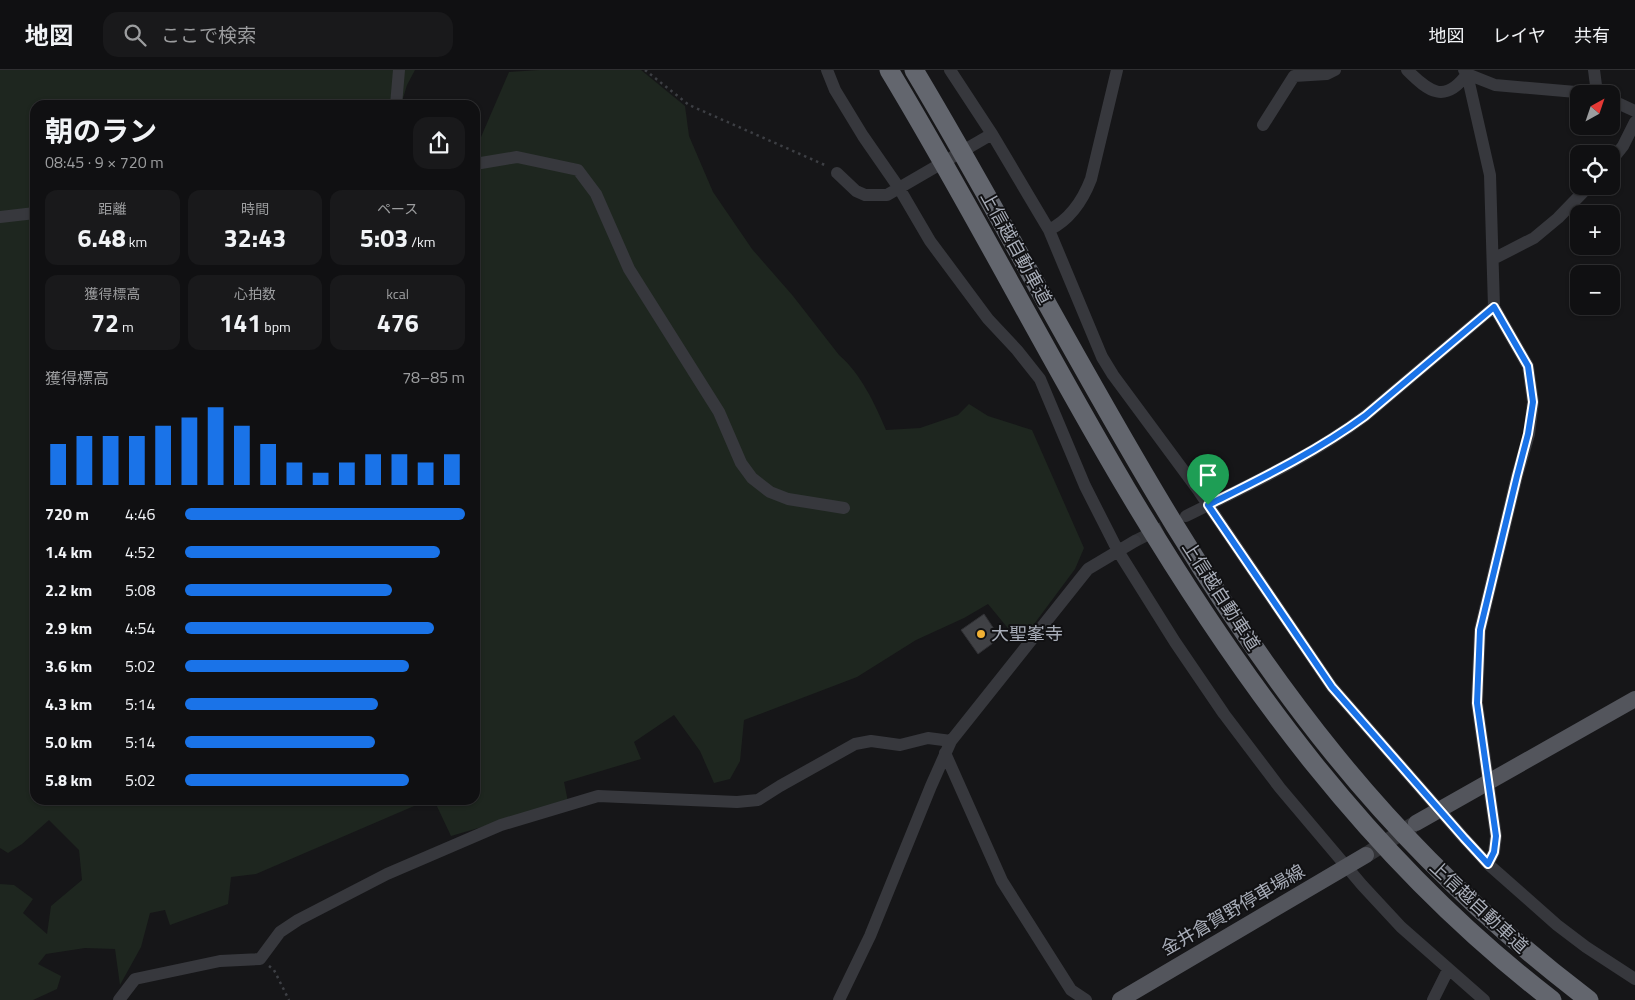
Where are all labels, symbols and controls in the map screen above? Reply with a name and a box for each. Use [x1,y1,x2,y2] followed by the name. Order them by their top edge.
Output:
[103,12,453,57] search box
[25,17,73,53] text: 地図
[161,20,256,49] text: ここで検索
[121,21,149,49] icon: search
[1429,22,1465,49] text: 地図
[1493,22,1546,49] text: レイヤ
[1574,22,1610,49] text: 共有
[1570,85,1620,135] north arrow
[1570,85,1620,315] map controls
[45,109,157,152] text: 朝のラン
[413,117,465,169] button: share
[1570,145,1620,195] button: locate
[45,150,164,174] text: 08:45 · 9 × 720 m
[974,186,1059,309] street label: 上信越自動車道
[98,198,126,219] text: 距離
[241,198,269,219] text: 時間
[377,198,418,219] text: ペース
[1570,205,1620,255] button: +
[77,219,126,257] text: 6.48
[224,219,286,257] text: 32:43
[360,219,408,257] text: 5:03
[126,231,147,252] text: km
[408,231,436,252] text: /km
[1570,265,1620,315] button: −
[84,283,140,304] text: 獲得標高
[234,283,276,304] text: 心拍数
[386,283,409,304] text: kcal
[91,304,119,342] text: 72
[219,304,261,342] text: 141
[377,304,419,342] text: 476
[119,316,134,337] text: m
[261,316,291,337] text: bpm
[402,365,465,389] text: 78–85 m
[45,366,109,390] text: 獲得標高
[1187,454,1229,505] pin
[1194,461,1222,489] icon: arrive
[45,502,89,526] text: 720 m
[125,502,155,526] text: 4:46
[1176,536,1267,656] street label: 上信越自動車道
[45,540,92,564] text: 1.4 km
[125,540,155,564] text: 4:52
[45,578,92,602] text: 2.2 km
[125,578,155,602] text: 5:08
[45,616,92,640] text: 2.9 km
[125,616,155,640] text: 4:54
[991,620,1063,647] place label: 大聖峯寺
[975,628,987,640] marker: 大聖峯寺
[45,654,92,678] text: 3.6 km
[125,654,155,678] text: 5:02
[45,692,92,716] text: 4.3 km
[125,692,155,716] text: 5:14
[45,730,92,754] text: 5.0 km
[125,730,155,754] text: 5:14
[45,768,92,792] text: 5.8 km
[125,768,155,792] text: 5:02
[1424,854,1535,959] street label: 上信越自動車道
[1156,857,1310,962] street label: 金井倉賀野停車場線

